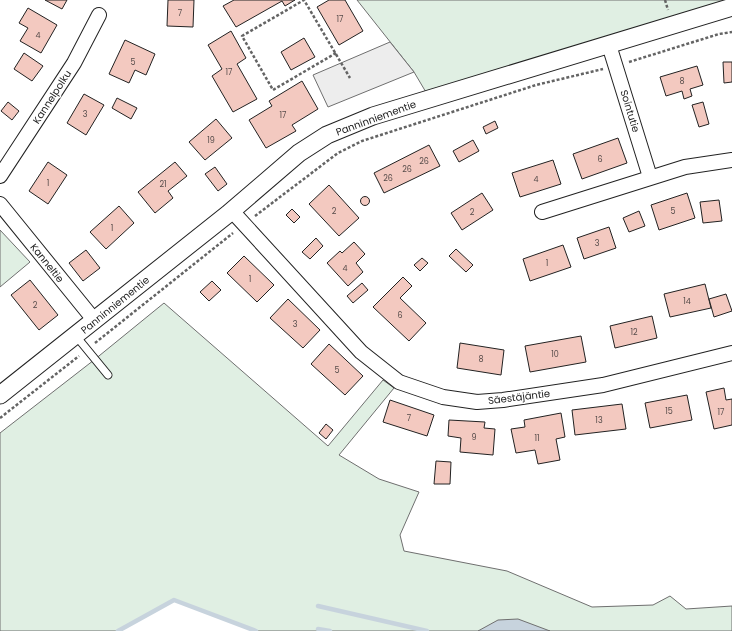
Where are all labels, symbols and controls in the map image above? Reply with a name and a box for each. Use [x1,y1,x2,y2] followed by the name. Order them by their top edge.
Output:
[178,8,183,19] house number: 7
[337,14,344,25] house number: 17
[35,30,41,41] house number: 4
[130,57,136,68] house number: 5
[29,67,75,127] street label: Kannelpolku
[226,67,233,78] house number: 17
[679,76,685,87] house number: 8
[616,88,644,134] street label: Sointutie
[334,97,418,139] street label: Panninniementie
[83,109,88,120] house number: 3
[280,110,287,121] house number: 17
[207,135,215,146] house number: 19
[597,154,603,165] house number: 6
[419,156,429,167] house number: 26
[402,164,412,175] house number: 26
[383,173,393,184] house number: 26
[533,174,539,185] house number: 4
[47,178,49,189] house number: 1
[159,179,167,190] house number: 21
[332,206,337,217] house number: 2
[670,206,676,217] house number: 5
[470,207,475,218] house number: 2
[111,223,113,234] house number: 1
[595,238,600,249] house number: 3
[27,240,67,286] street label: Kanneltie
[546,258,548,269] house number: 1
[342,263,348,274] house number: 4
[77,273,153,337] street label: Panninniementie
[249,274,251,285] house number: 1
[683,296,691,307] house number: 14
[33,300,38,311] house number: 2
[397,310,403,321] house number: 6
[293,319,298,330] house number: 3
[630,327,638,338] house number: 12
[551,349,559,360] house number: 10
[478,354,484,365] house number: 8
[334,365,340,376] house number: 5
[487,386,551,408] street label: Säestäjäntie
[665,406,673,417] house number: 15
[718,407,725,418] house number: 17
[407,413,412,424] house number: 7
[595,415,603,426] house number: 13
[471,432,477,443] house number: 9
[534,433,540,444] house number: 11

